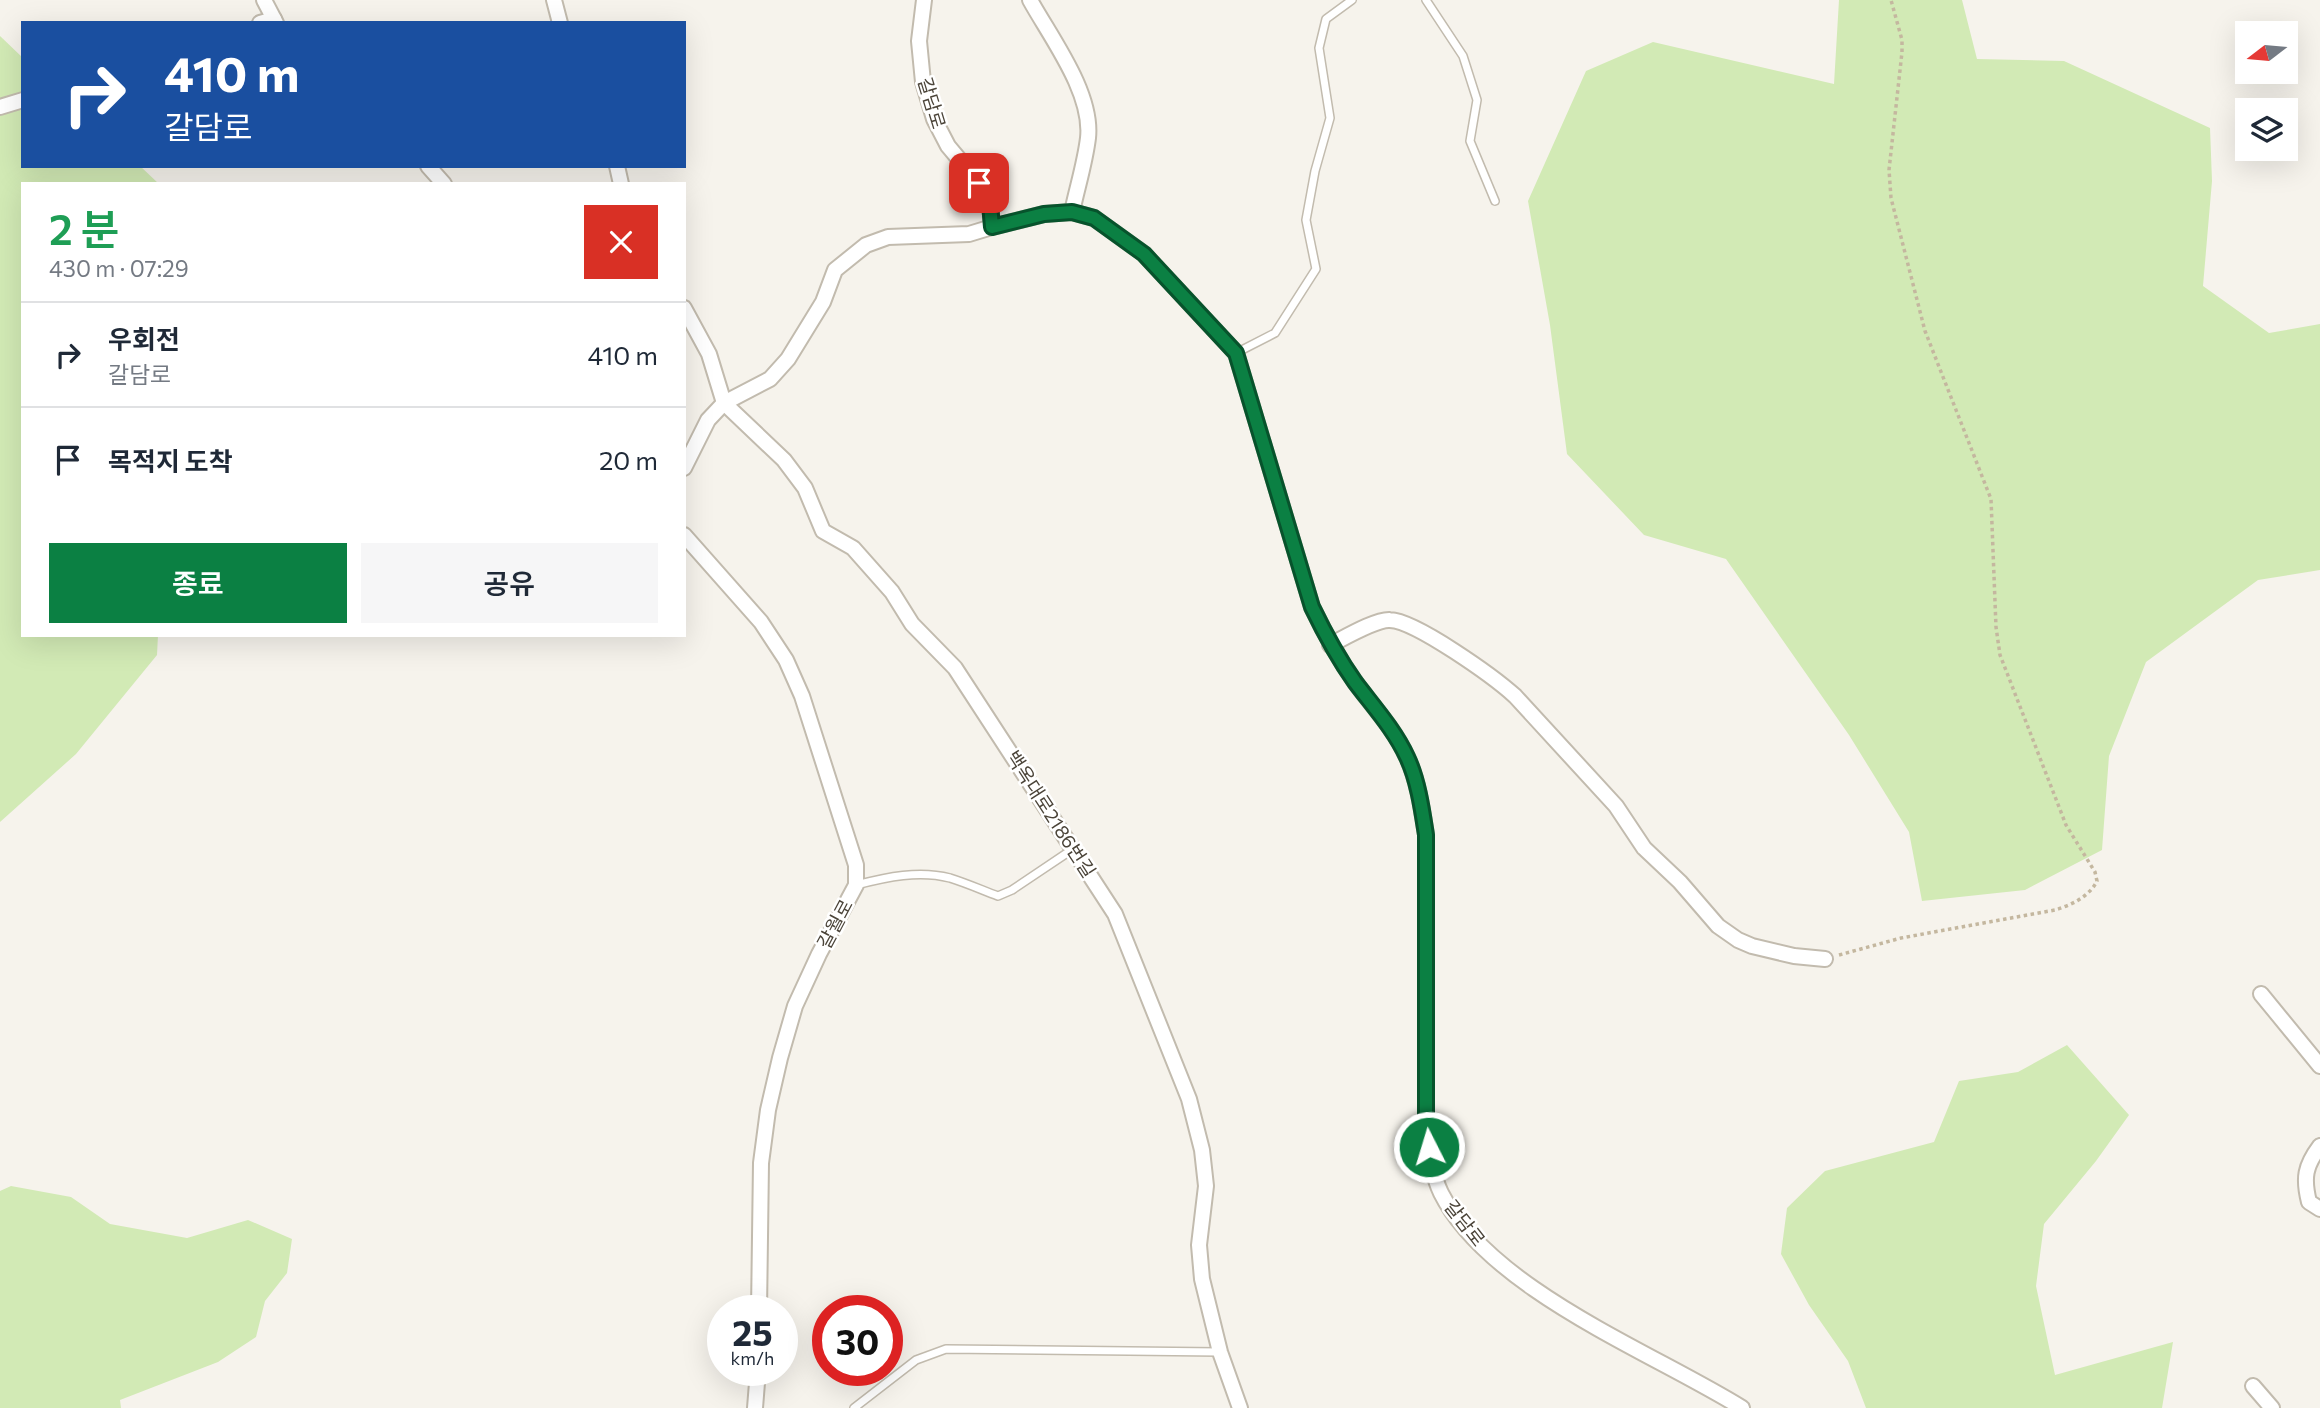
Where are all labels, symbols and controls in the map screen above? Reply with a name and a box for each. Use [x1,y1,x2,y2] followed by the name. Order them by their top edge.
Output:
[2235,21,2298,84] north arrow
[2235,21,2298,161] map controls
[164,42,299,102] text: 410 m
[49,49,140,140] icon: right
[914,74,951,131] street label: 갈담로
[2235,98,2298,161] button: layers
[164,106,252,146] text: 갈담로
[949,153,1009,213] pin
[960,164,998,202] icon: arrive
[49,202,119,254] text: 2 분
[584,205,658,279] button: close
[49,254,189,282] text: 430 m · 07:29
[108,323,180,354] text: 우회전
[49,336,87,374] icon: right
[587,339,658,370] text: 410 m
[108,360,171,388] text: 갈담로
[49,441,87,479] icon: arrive
[599,444,658,475] text: 20 m
[108,445,233,476] text: 목적지 도착
[49,543,347,623] button: 종료
[361,543,658,623] button: 공유
[1002,746,1101,881] street label: 백옥대로2186번길
[812,895,857,952] street label: 갈월로
[1392,1110,1466,1184] position arrow
[1440,1195,1491,1250] street label: 갈담로
[812,1295,903,1386] speed limit sign: 30
[732,1310,773,1353] text: 25
[731,1347,774,1369] text: km/h

